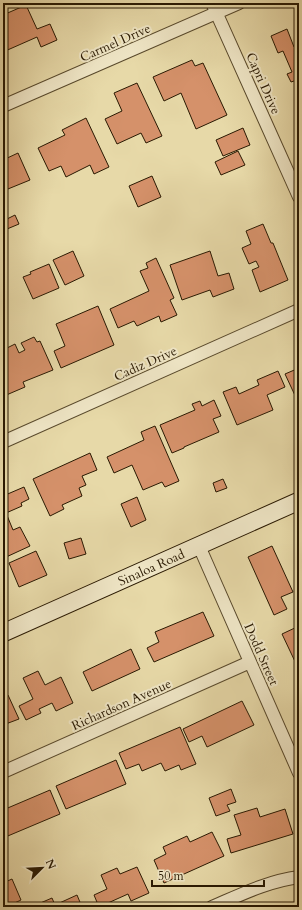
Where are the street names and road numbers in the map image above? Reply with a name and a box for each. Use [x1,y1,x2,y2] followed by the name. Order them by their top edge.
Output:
[77,19,154,66] street label: Carmel Drive
[241,50,285,117] street label: Capri Drive
[111,342,180,386] street label: Cadiz Drive
[115,545,188,591] street label: Sinaloa Road
[239,621,283,688] street label: Dodd Street
[69,675,174,735] street label: Richardson Avenue

